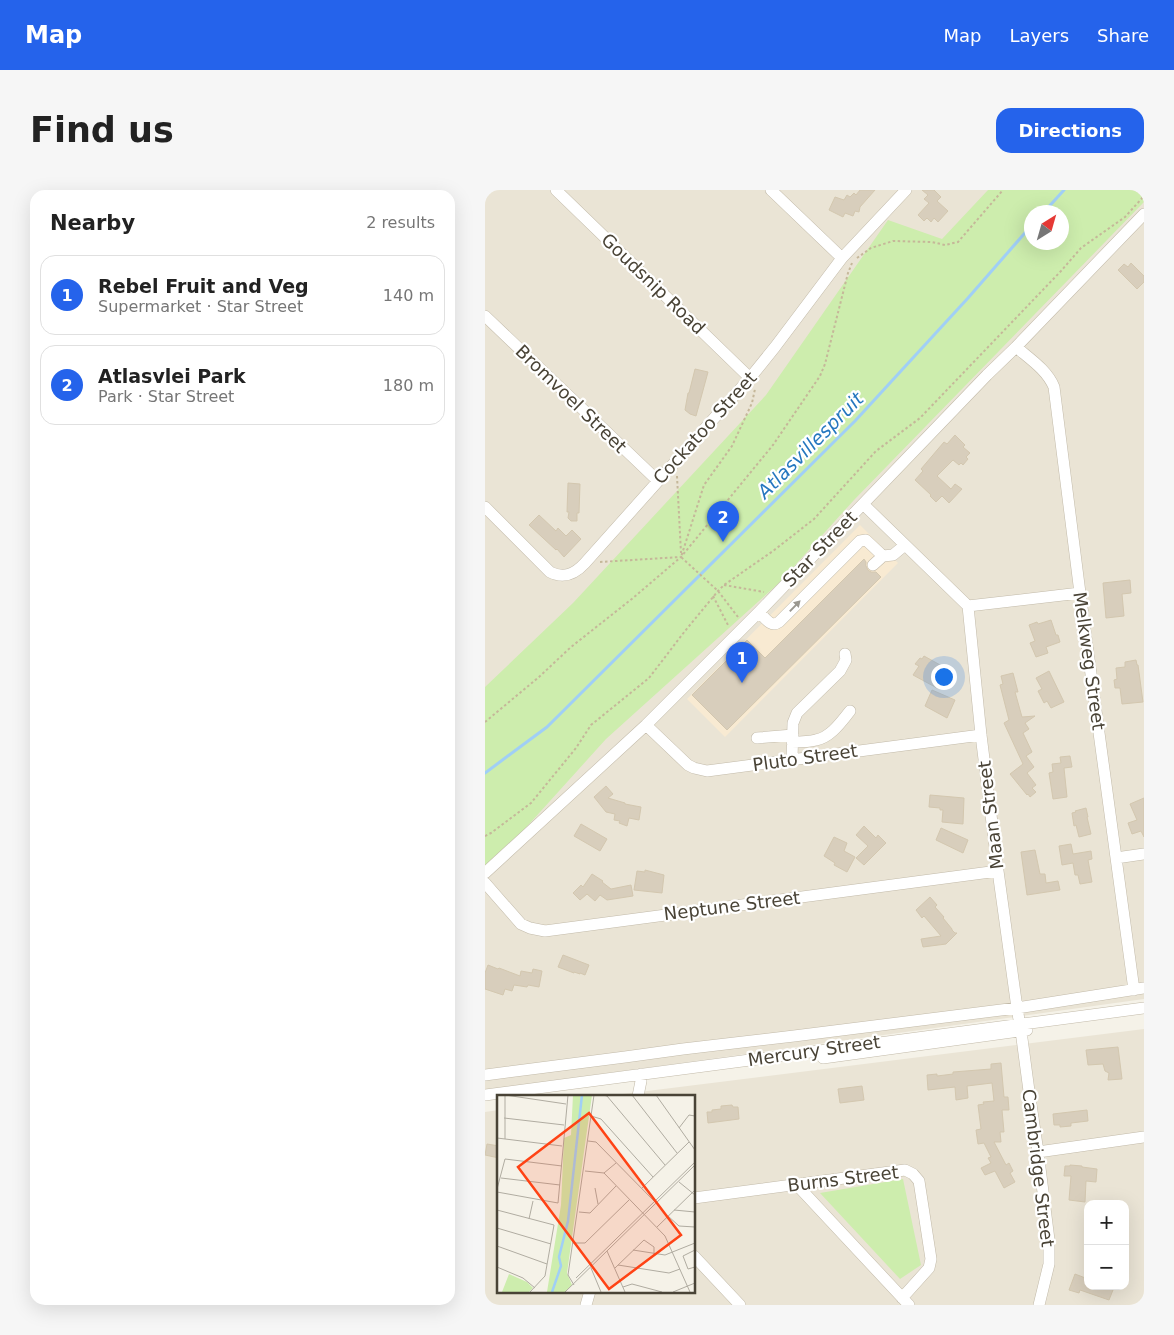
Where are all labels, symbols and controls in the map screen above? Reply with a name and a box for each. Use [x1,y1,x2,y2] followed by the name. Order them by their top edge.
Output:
[25,21,82,49] text: Map
[943,25,981,46] text: Map
[1009,25,1069,46] text: Layers
[1097,25,1149,46] text: Share
[996,108,1144,153] button: Directions
[30,110,174,150] text: Find us
[1024,205,1069,250] north arrow
[50,211,135,235] text: Nearby
[366,213,435,232] text: 2 results
[597,229,710,338] street label: Goudsnip Road
[98,275,309,297] text: Rebel Fruit and Veg
[61,286,73,305] text: 1
[383,286,434,305] text: 140 m
[98,297,303,316] text: Supermarket · Star Street
[512,340,631,457] street label: Bromvoel Street
[98,365,246,387] text: Atlasvlei Park
[649,367,761,488] street label: Cockatoo Street
[61,376,73,395] text: 2
[383,376,434,395] text: 180 m
[751,386,869,504] water label: Atlasvillespruit
[98,387,234,406] text: Park · Star Street
[707,501,739,542] pin: 2
[778,506,861,591] street label: Star Street
[1069,590,1110,732] street label: Melkweg Street
[789,600,801,612] one-way arrow
[726,642,758,683] pin: 1
[931,664,957,690] your location
[751,740,859,775] street label: Pluto Street
[973,759,1008,871] street label: Maan Street
[662,887,801,924] street label: Neptune Street
[746,1031,881,1070] street label: Mercury Street
[1018,1088,1059,1248] street label: Cambridge Street
[497,1095,695,1292] inset map
[786,1161,900,1196] street label: Burns Street
[1084,1200,1129,1290] map controls
[1084,1200,1129,1245] button: +
[1084,1245,1129,1290] button: −

